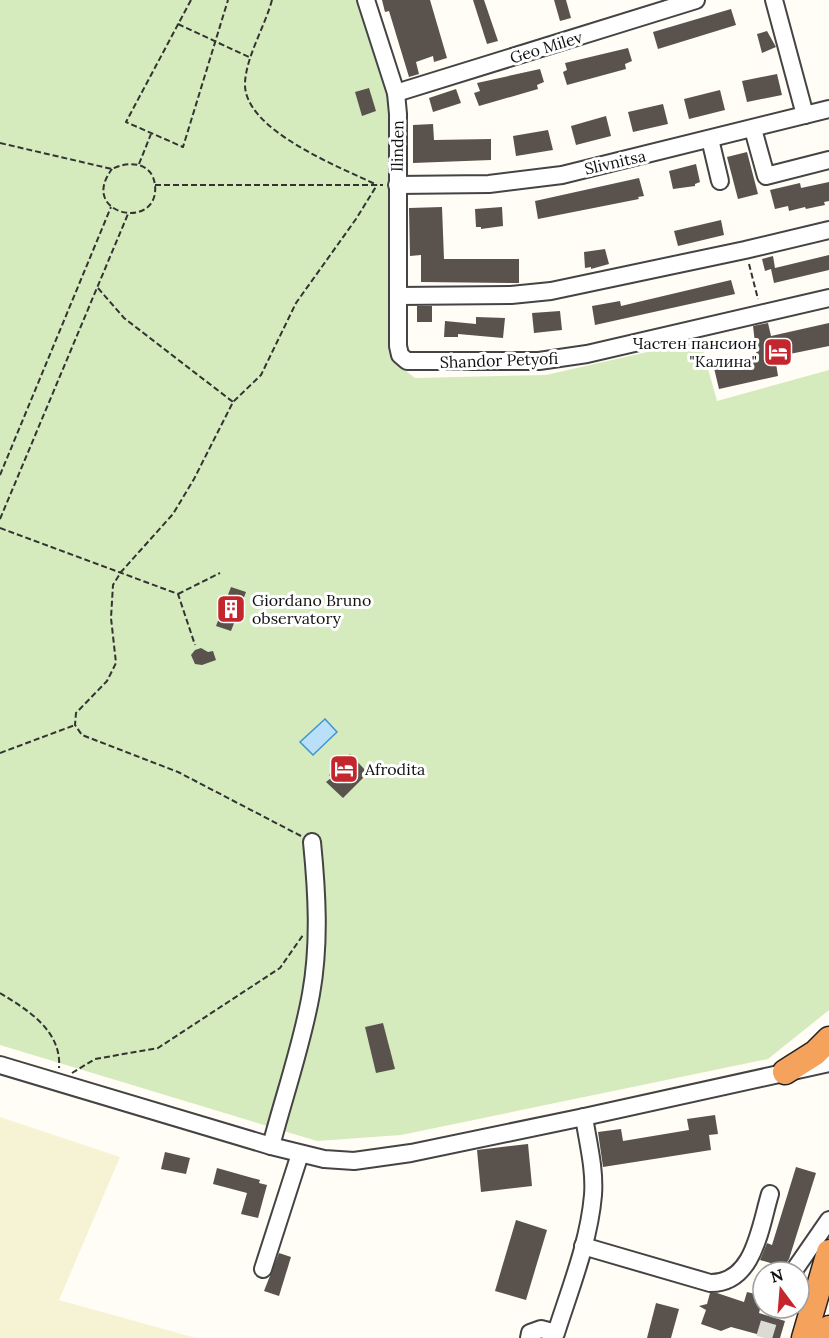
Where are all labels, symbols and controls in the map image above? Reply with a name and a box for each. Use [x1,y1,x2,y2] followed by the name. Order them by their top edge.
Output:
[507,26,585,67] street label: Geo Milev
[387,120,407,172] street label: Ilinden
[582,145,648,179] street label: Slivnitsa
[632,333,757,371] place label: Частен пансион "Калина"
[762,336,794,368] hotel icon: Частен пансион "Калина"
[439,348,559,372] street label: Shandor Petyofi
[252,590,371,628] place label: Giordano Bruno observatory
[215,593,247,625] building icon: Giordano Bruno observatory
[328,753,360,785] hotel icon: Afrodita
[364,759,425,779] place label: Afrodita
[751,1260,811,1320] north arrow
[768,1264,786,1287] text: N

